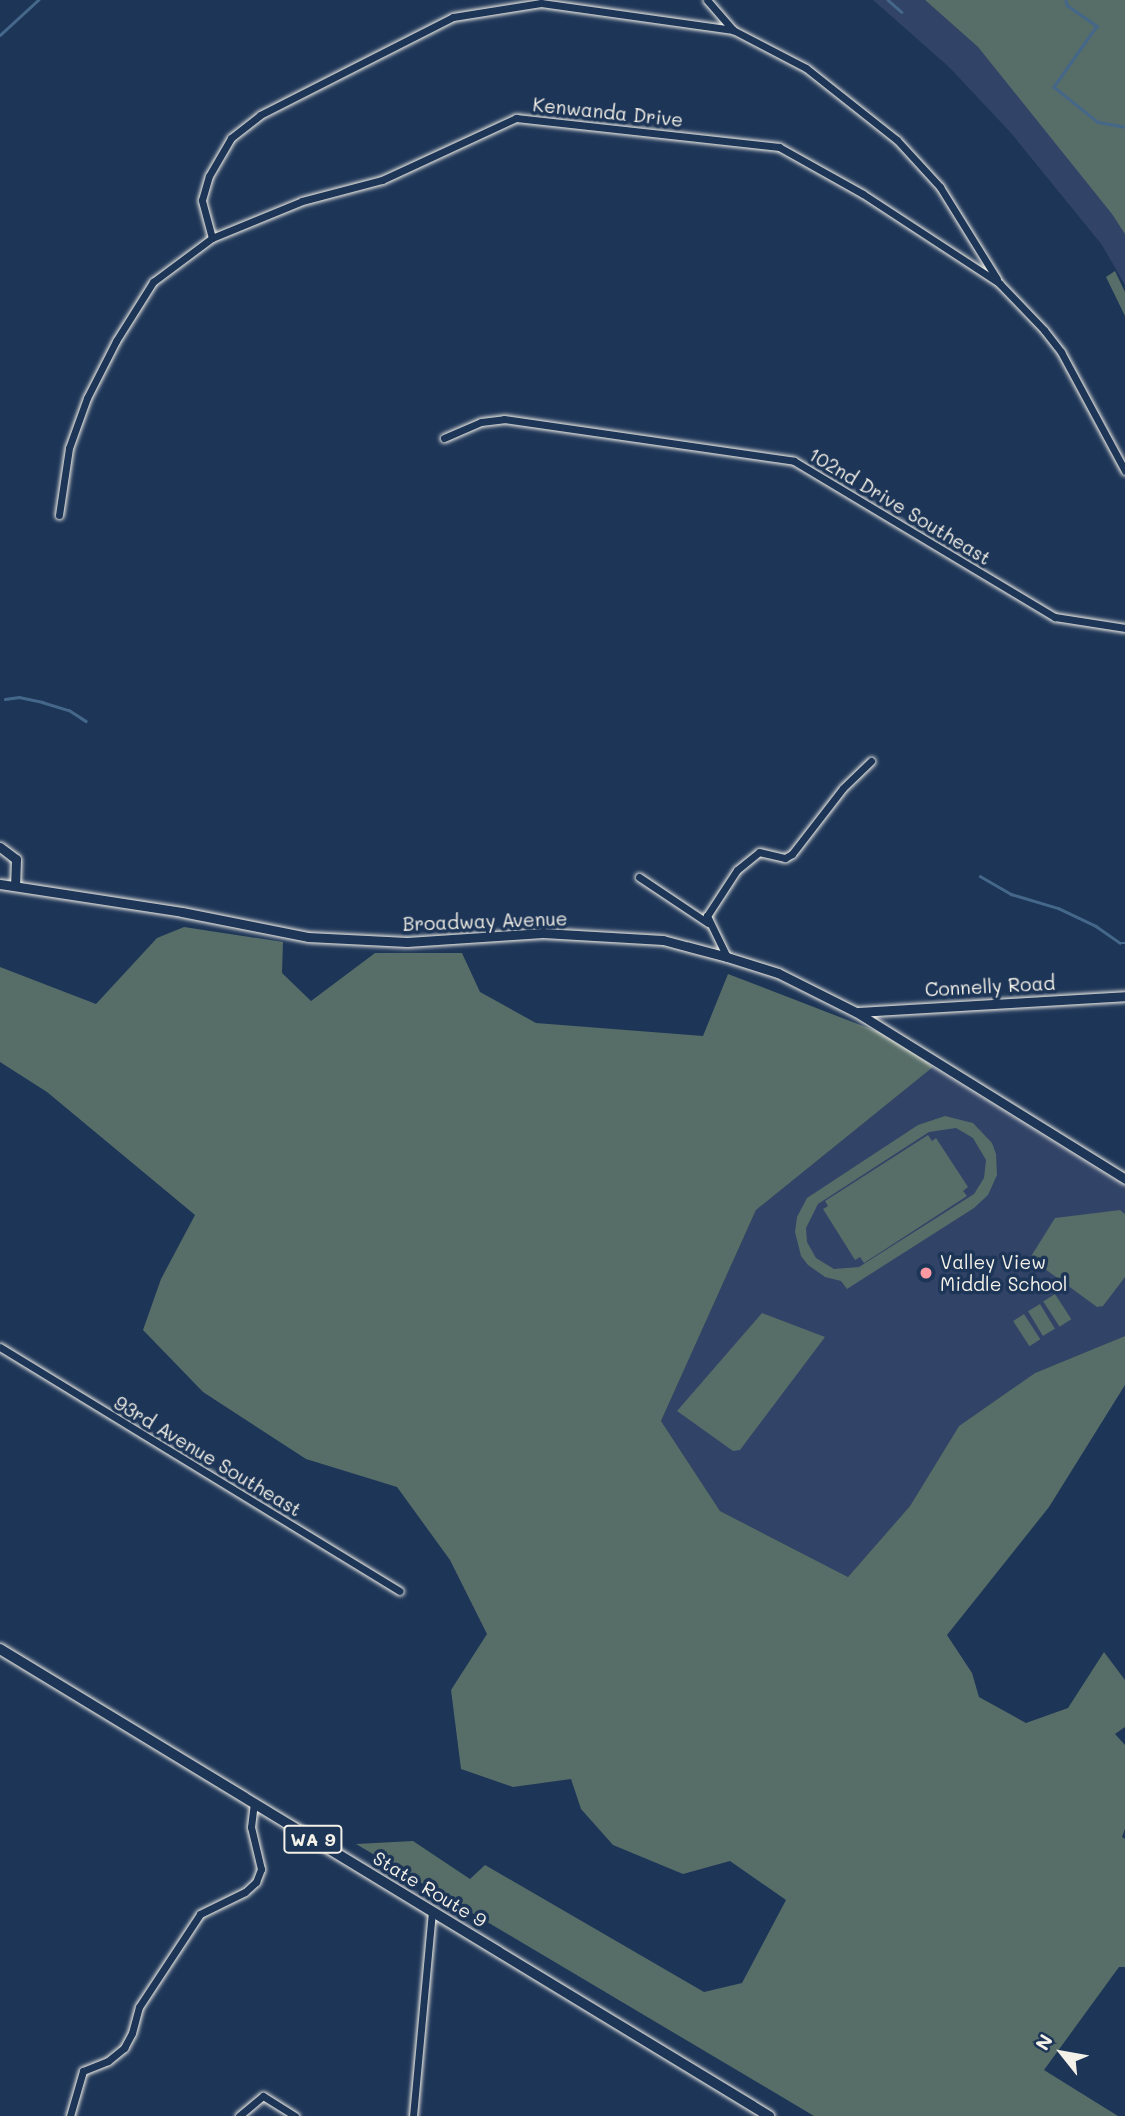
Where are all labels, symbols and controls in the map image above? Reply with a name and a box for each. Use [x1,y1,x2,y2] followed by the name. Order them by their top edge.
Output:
[532,93,684,131] street label: Kenwanda Drive
[805,443,995,569] street label: 102nd Drive Southeast
[402,907,568,935] street label: Broadway Avenue
[924,971,1056,1001] street label: Connelly Road
[940,1251,1068,1295] place label: Valley View Middle School
[918,1265,934,1281] marker: Valley View Middle School
[110,1391,306,1521] street label: 93rd Avenue Southeast
[283,1825,343,1854] road number: WA 9
[369,1846,491,1932] street label: State Route 9
[1027,2018,1097,2088] north arrow
[1029,2029,1058,2055] text: N

